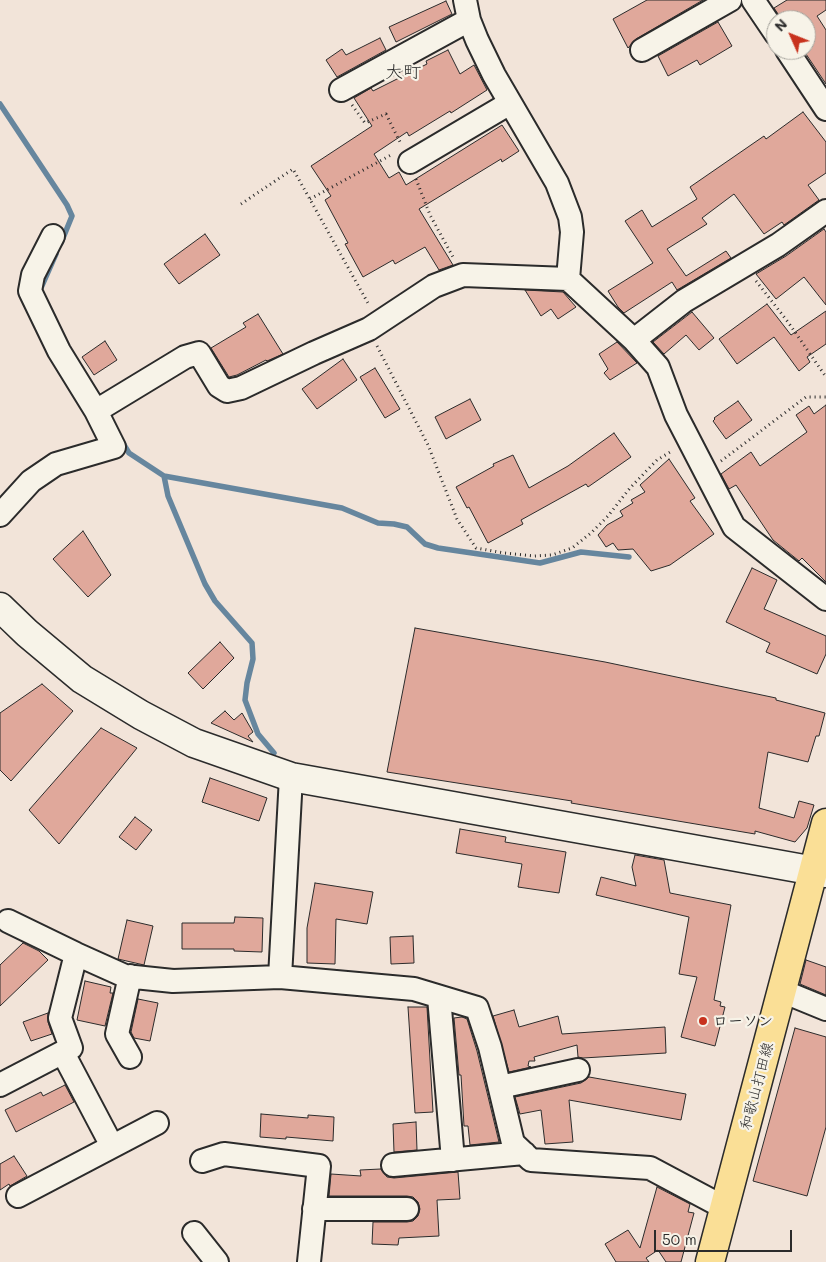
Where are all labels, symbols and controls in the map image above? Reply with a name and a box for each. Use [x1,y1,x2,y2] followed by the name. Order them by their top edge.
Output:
[766,10,816,60] north arrow
[770,15,791,35] text: N
[385,61,421,83] district label: 大町
[713,1012,773,1030] place label: ローソン
[697,1015,709,1027] marker: ローソン
[737,1040,777,1132] street label: 和歌山打田線
[656,1220,794,1252] scale bar
[662,1229,697,1249] text: 50 m

